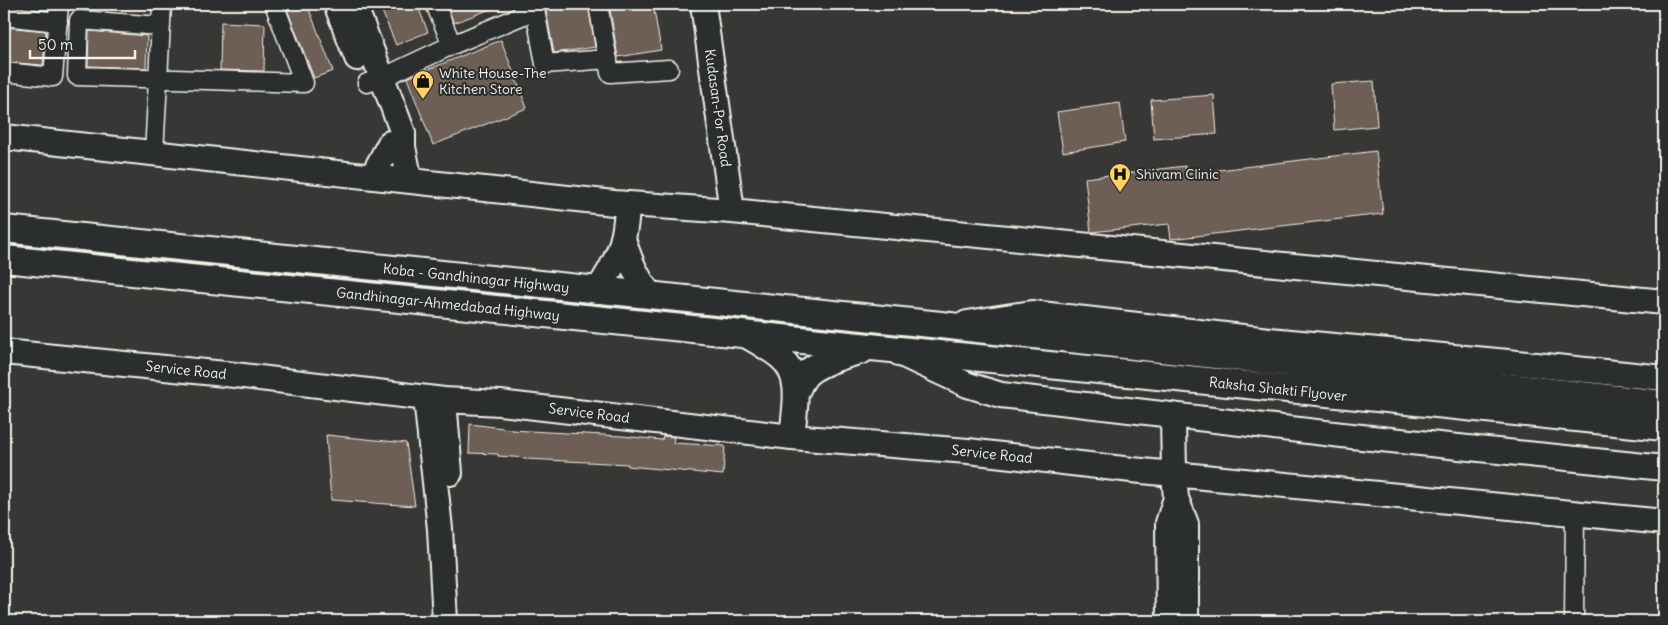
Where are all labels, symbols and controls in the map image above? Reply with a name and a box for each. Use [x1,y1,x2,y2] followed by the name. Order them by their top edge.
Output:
[30,28,135,60] scale bar
[38,35,73,54] text: 50 m
[701,48,735,168] street label: Kudasan-Por Road
[439,64,547,98] place label: White House-The Kitchen Store
[411,69,435,100] shop icon: White House-The Kitchen Store
[1108,162,1132,193] hospital icon: Shivam Clinic
[1136,165,1219,183] place label: Shivam Clinic
[382,259,570,297] street label: Koba - Gandhinagar Highway
[335,283,561,325] street label: Gandhinagar-Ahmedabad Highway
[145,357,227,383] street label: Service Road
[1208,373,1348,405] street label: Raksha Shakti Flyover
[547,399,631,427] street label: Service Road
[951,441,1033,467] street label: Service Road

